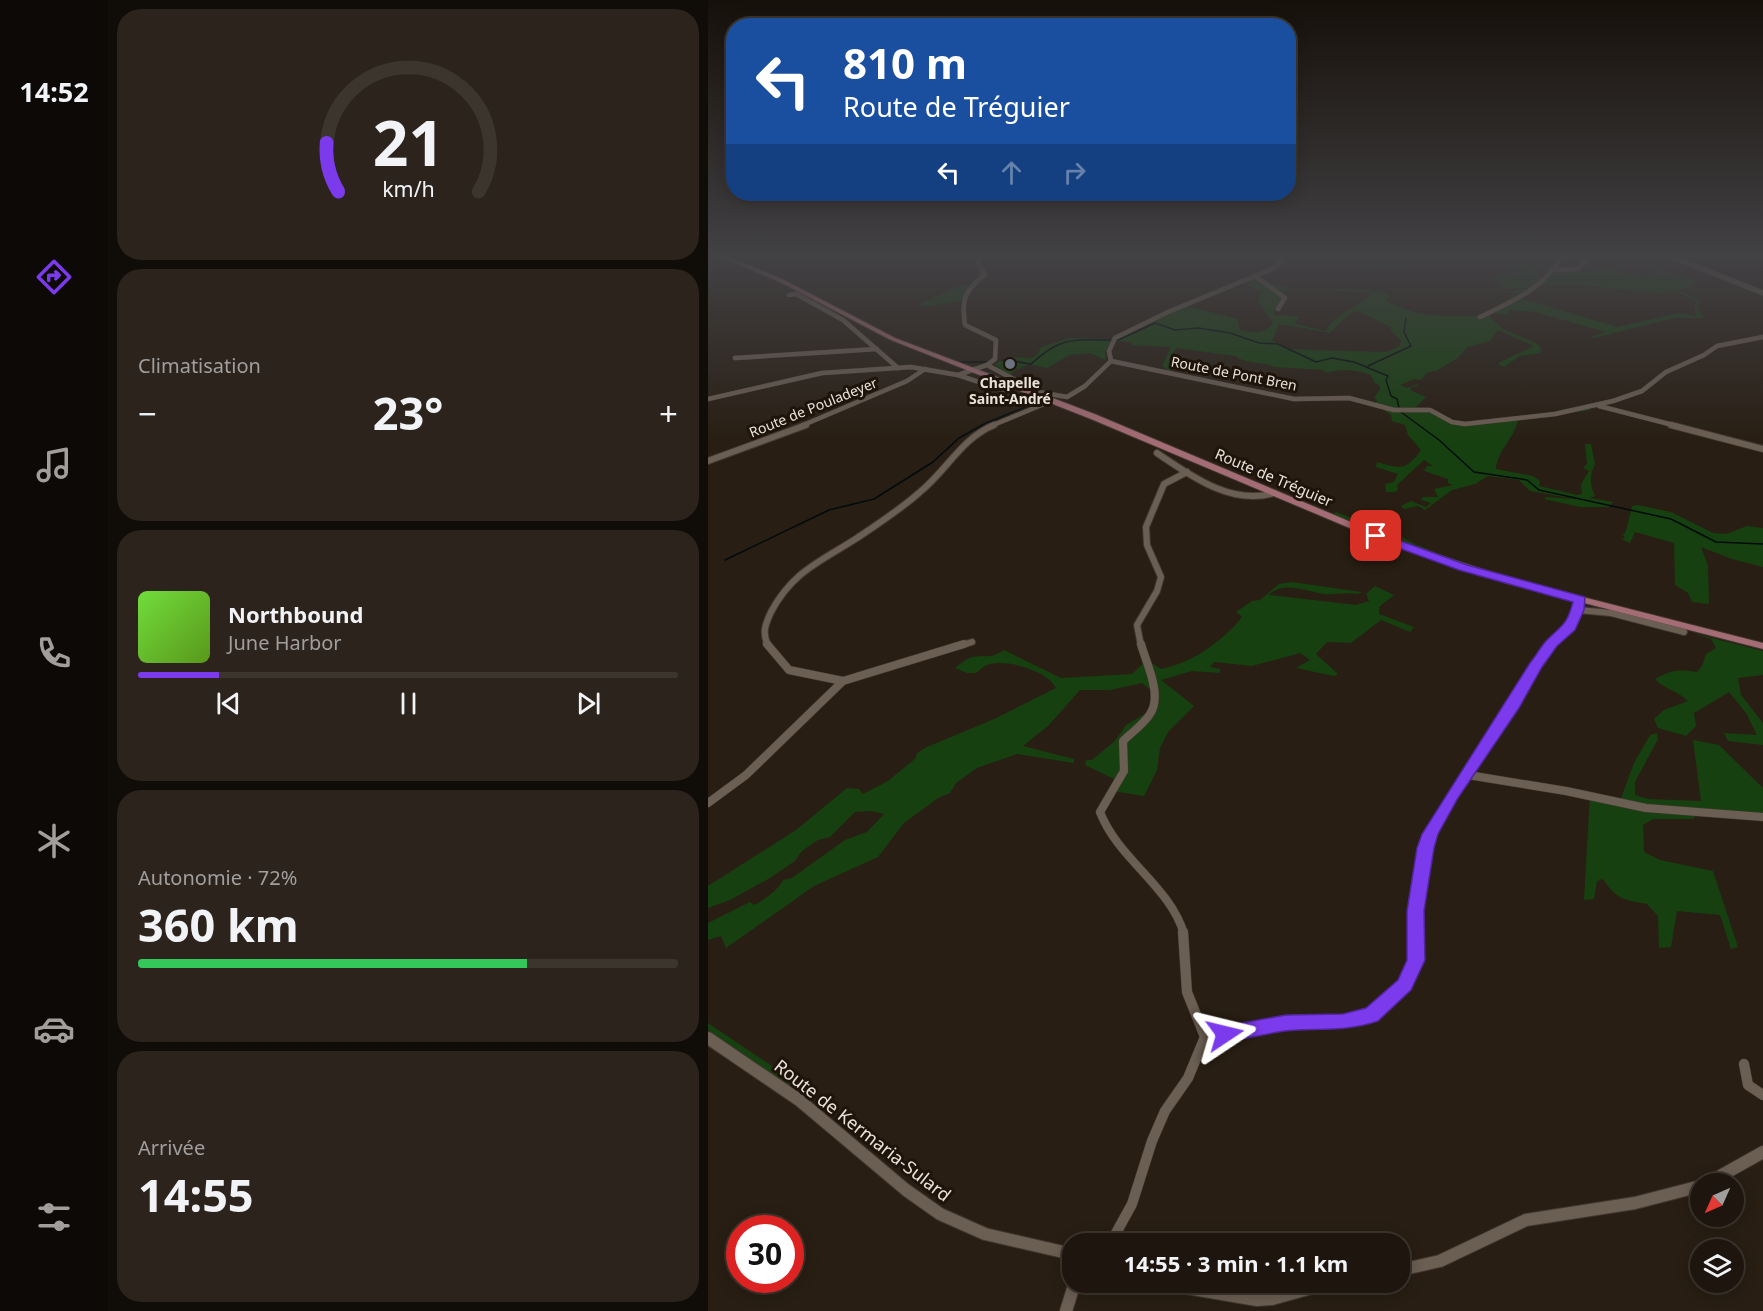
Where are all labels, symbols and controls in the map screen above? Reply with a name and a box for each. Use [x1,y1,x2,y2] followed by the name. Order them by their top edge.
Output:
[843,34,967,91] text: 810 m
[744,42,822,120] icon: left
[19,73,89,110] text: 14:52
[843,88,1070,125] text: Route de Tréguier
[372,99,444,184] text: 21
[932,156,965,189] icon: left
[995,156,1028,189] icon: ahead
[1058,156,1091,189] icon: right
[382,174,434,203] text: km/h
[33,256,75,298] icon: directions
[1169,351,1299,395] street label: Route de Pont Bren
[138,352,261,379] text: Climatisation
[1003,357,1017,371] marker: Chapelle Saint-André
[746,373,880,441] street label: Route de Pouladeyer
[969,373,1051,408] place label: Chapelle Saint-André
[373,382,443,443] text: 23°
[138,391,157,436] text: −
[659,391,678,436] text: +
[1212,443,1336,511] street label: Route de Tréguier
[33,444,75,486] icon: music
[1350,510,1401,561] pin
[1359,519,1392,552] icon: arrive
[228,599,363,629] text: Northbound
[228,629,342,656] text: June Harbor
[33,632,75,674] icon: phone
[212,687,245,720] icon: previous
[392,687,425,720] icon: pause
[572,687,605,720] icon: next
[33,820,75,862] icon: climate
[138,864,297,891] text: Autonomie · 72%
[138,894,299,955] text: 360 km
[1193,1002,1257,1066] position arrow
[33,1008,75,1050] icon: car
[770,1053,956,1207] street label: Route de Kermaria-Sulard
[138,1134,205,1161] text: Arrivée
[138,1164,254,1225] text: 14:55
[1690,1173,1744,1227] north arrow
[1690,1173,1744,1293] map controls
[33,1196,75,1238] icon: filters
[726,1215,804,1293] speed limit sign: 30
[1690,1239,1744,1293] button: layers
[1124,1248,1348,1278] text: 14:55 · 3 min · 1.1 km

